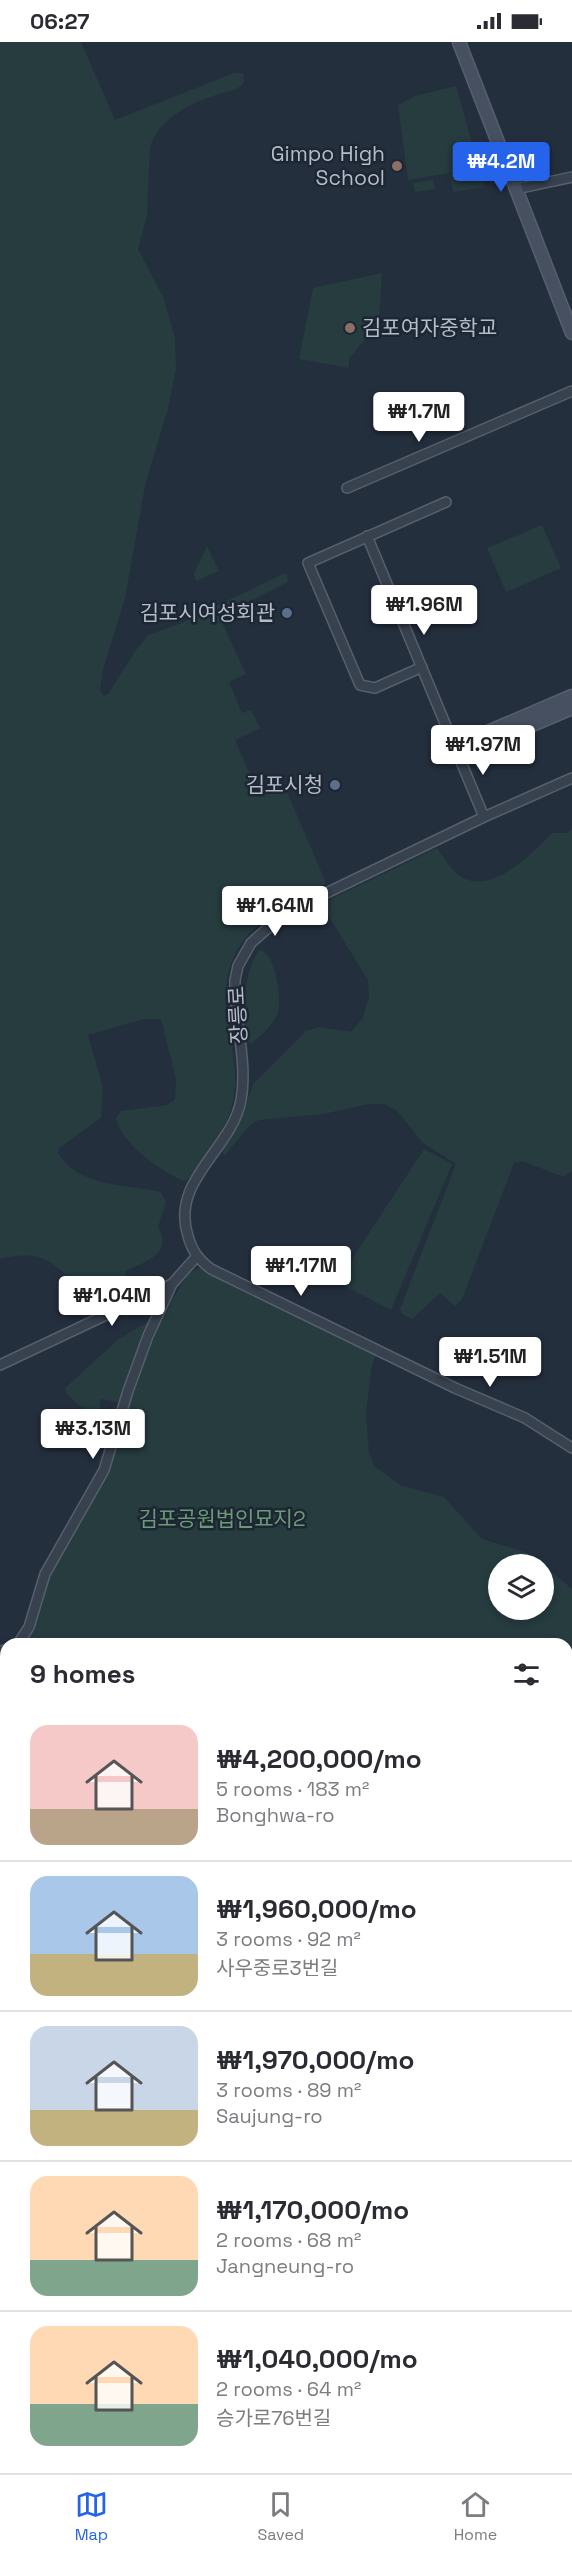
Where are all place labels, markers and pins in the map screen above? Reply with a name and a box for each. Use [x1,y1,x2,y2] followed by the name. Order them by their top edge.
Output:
[271,140,385,191] place label: Gimpo High School
[459,142,543,193] pin: ₩4.2M
[390,159,404,173] marker: Gimpo High School
[362,314,497,341] place label: 김포여자중학교
[343,321,357,335] marker: 김포여자중학교
[377,392,461,443] pin: ₩1.7M
[375,585,473,636] pin: ₩1.96M
[140,599,275,626] place label: 김포시여성회관
[280,606,294,620] marker: 김포시여성회관
[434,725,532,776] pin: ₩1.97M
[246,771,323,798] place label: 김포시청
[328,778,342,792] marker: 김포시청
[226,886,324,937] pin: ₩1.64M
[252,1246,350,1297] pin: ₩1.17M
[63,1276,161,1327] pin: ₩1.04M
[441,1337,539,1388] pin: ₩1.51M
[44,1409,142,1460] pin: ₩3.13M

